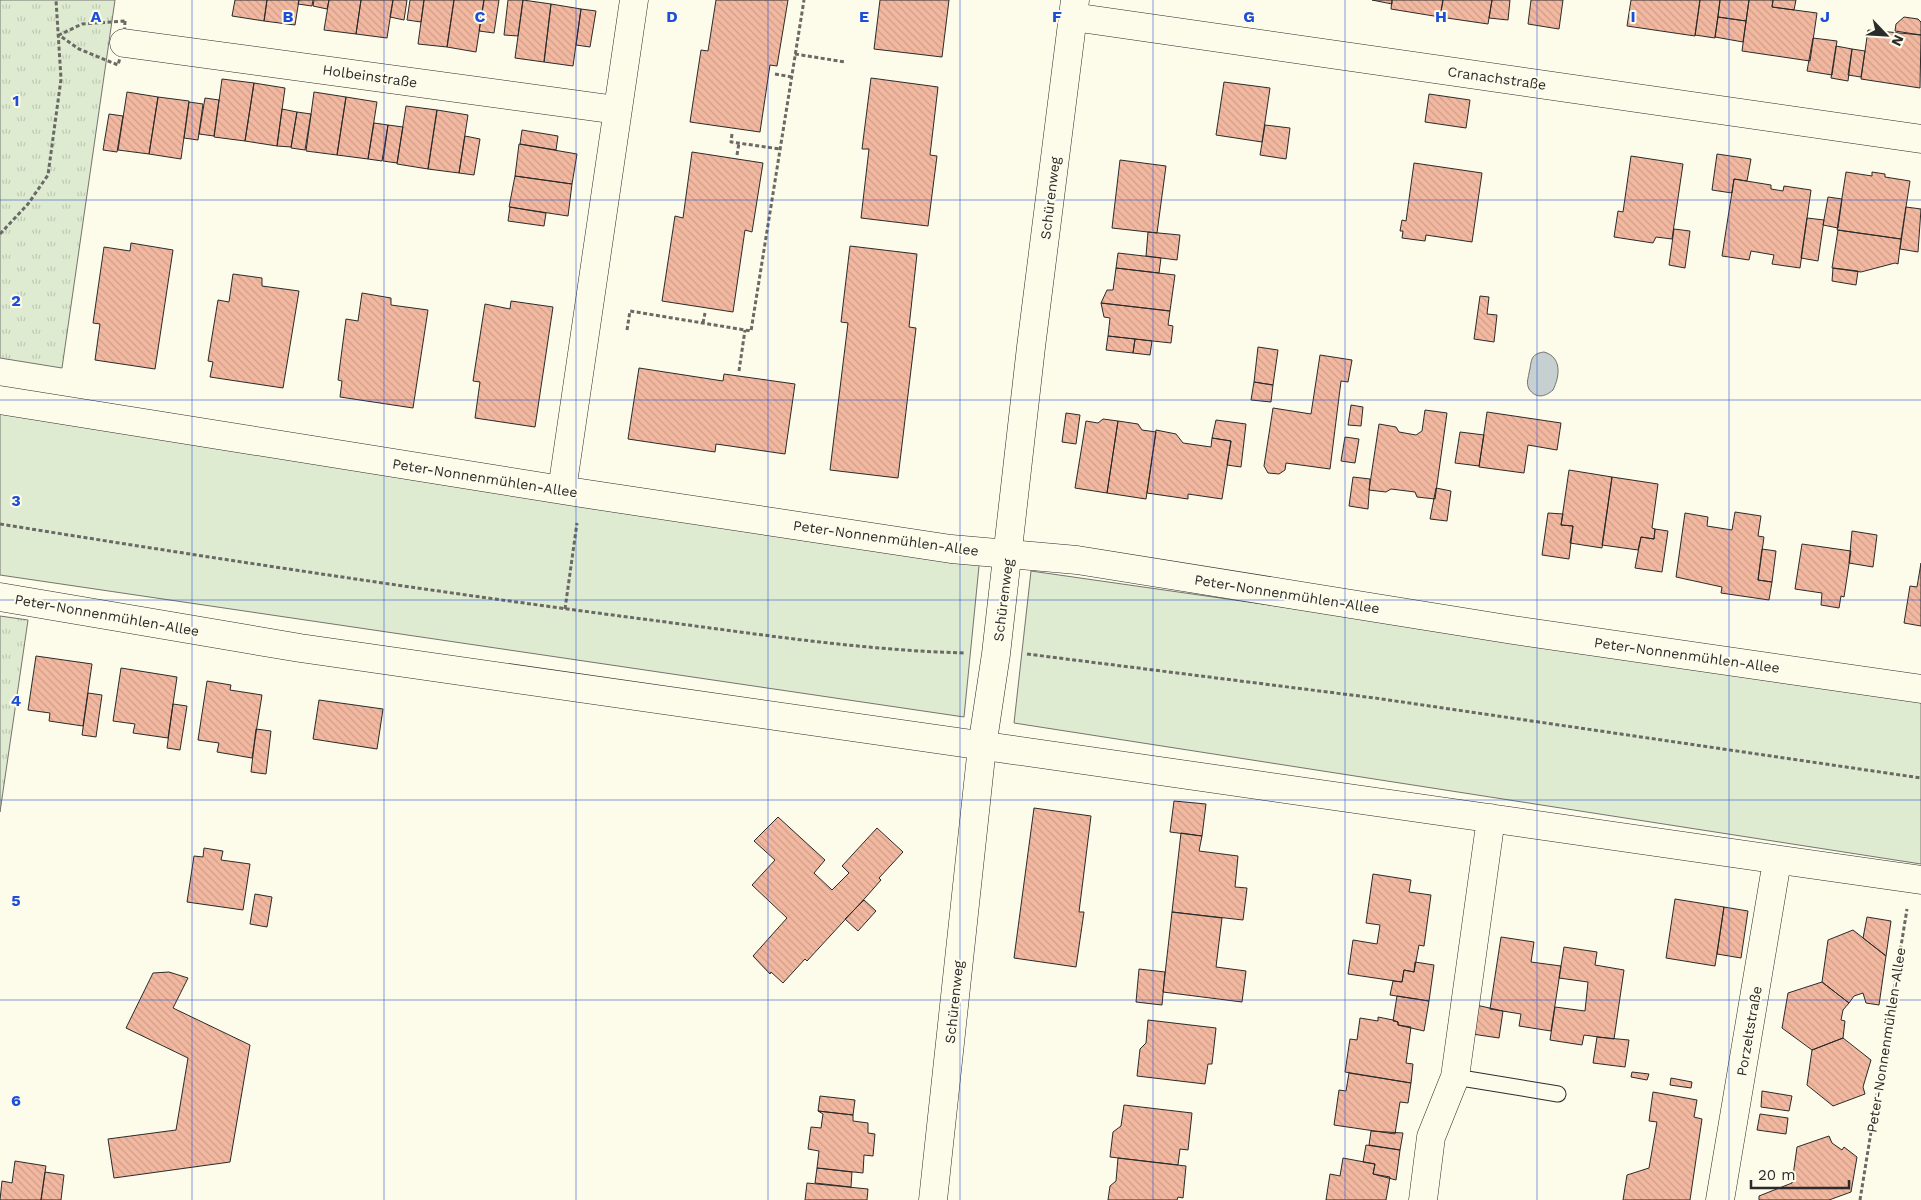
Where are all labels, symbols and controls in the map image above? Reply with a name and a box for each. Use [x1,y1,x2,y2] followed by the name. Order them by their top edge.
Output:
[91,7,102,26] text: A
[283,7,294,26] text: B
[475,7,486,26] text: C
[666,7,678,26] text: D
[859,7,869,26] text: E
[1052,7,1062,26] text: F
[1243,7,1255,26] text: G
[1435,7,1447,26] text: H
[1630,7,1636,26] text: I
[1820,7,1830,26] text: J
[1861,10,1911,60] north arrow
[1888,32,1907,49] text: N
[322,61,418,91] street label: Holbeinstraße
[1447,63,1547,93] street label: Cranachstraße
[13,91,19,110] text: 1
[1037,155,1063,240] street label: Schürenweg
[11,291,21,310] text: 2
[391,455,579,501] street label: Peter-Nonnenmühlen-Allee
[11,491,21,510] text: 3
[792,517,980,559] street label: Peter-Nonnenmühlen-Allee
[990,557,1016,642] street label: Schürenweg
[1193,571,1381,617] street label: Peter-Nonnenmühlen-Allee
[13,591,201,639] street label: Peter-Nonnenmühlen-Allee
[1593,634,1781,676] street label: Peter-Nonnenmühlen-Allee
[11,691,21,710] text: 4
[11,891,21,910] text: 5
[1863,946,1909,1134] street label: Peter-Nonnenmühlen-Allee
[942,959,966,1044] street label: Schürenweg
[1733,985,1765,1077] street label: Porzeltstraße
[11,1091,21,1110] text: 6
[1751,1158,1848,1190] scale bar
[1758,1166,1796,1184] text: 20 m

